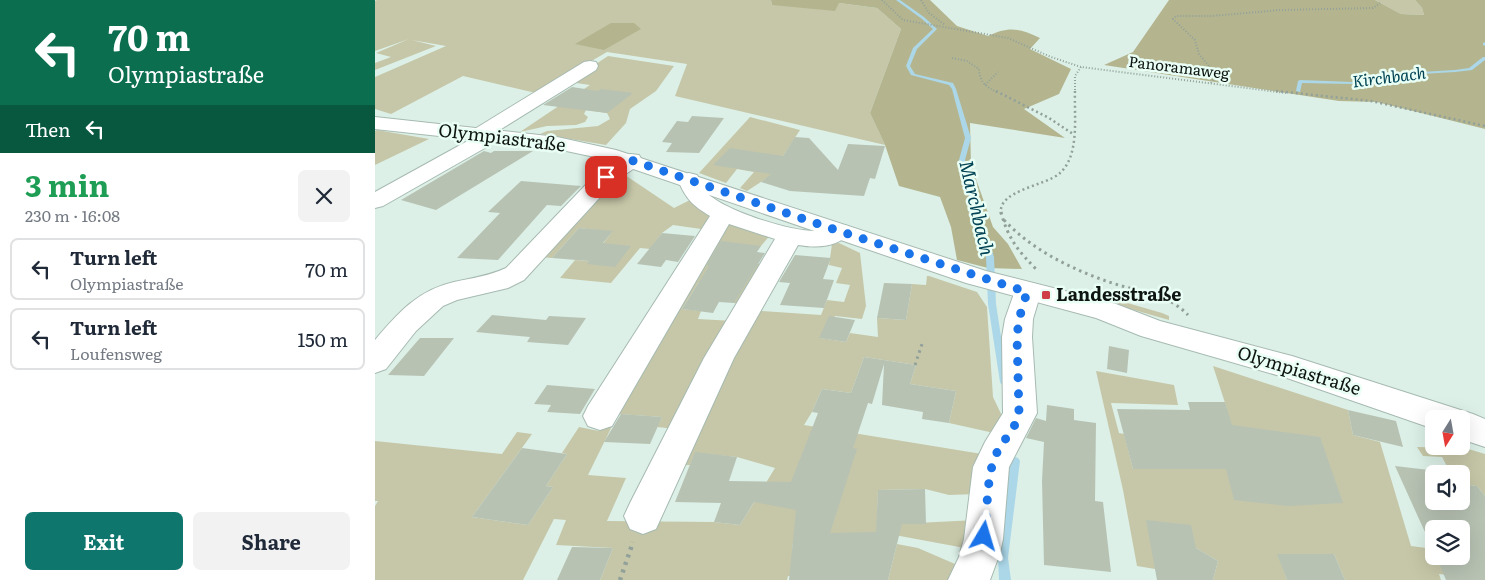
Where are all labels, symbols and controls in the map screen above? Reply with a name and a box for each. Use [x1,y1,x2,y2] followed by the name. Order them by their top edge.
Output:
[108,10,190,62] text: 70 m
[25,20,90,85] icon: left
[1127,49,1232,84] street label: Panoramaweg
[108,57,264,90] text: Olympiastraße
[1351,60,1427,92] water label: Kirchbach
[25,115,71,143] text: Then
[81,115,109,143] icon: left
[437,115,567,158] street label: Olympiastraße
[585,156,627,198] pin
[953,157,1003,258] water label: Marchbach
[25,162,109,206] text: 3 min
[592,163,620,191] icon: arrive
[298,170,350,222] button: close
[25,203,120,227] text: 230 m · 16:08
[70,243,157,271] text: Turn left
[27,255,55,283] icon: left
[305,255,348,283] text: 70 m
[70,271,184,295] text: Olympiastraße
[1056,280,1182,307] place label: Landesstraße
[1040,289,1052,301] marker: Landesstraße
[70,313,157,341] text: Turn left
[27,325,55,353] icon: left
[297,325,348,353] text: 150 m
[1234,338,1364,401] street label: Olympiastraße
[70,341,162,365] text: Loufensweg
[1425,410,1470,455] north arrow
[1425,410,1470,565] map controls
[1425,465,1470,510] button: sound
[957,509,1009,561] position arrow
[25,512,183,570] button: Exit
[193,512,350,570] button: Share
[1425,520,1470,565] button: layers

